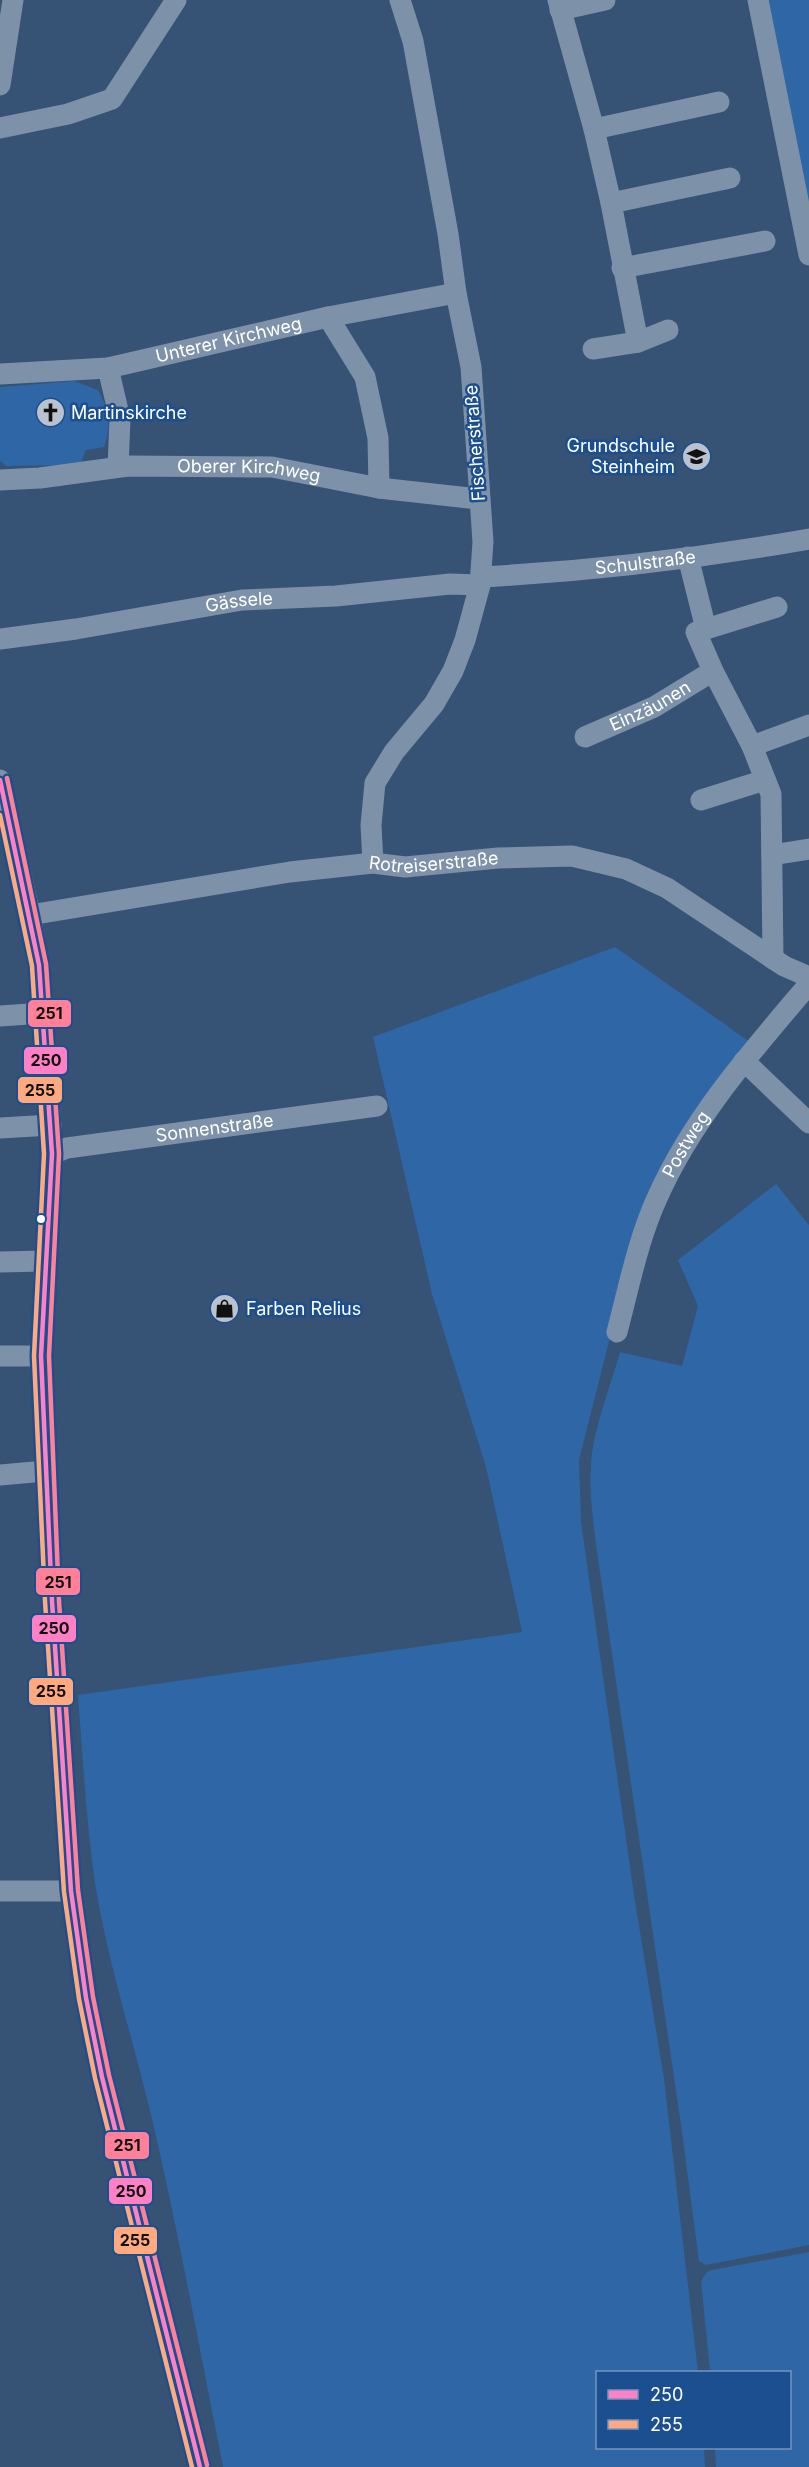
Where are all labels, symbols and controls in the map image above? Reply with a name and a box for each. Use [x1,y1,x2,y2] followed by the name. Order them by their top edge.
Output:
[153,312,304,367] street label: Unterer Kirchweg
[460,384,489,502] street label: Fischerstraße
[34,397,66,429] church icon: Martinskirche
[71,402,187,423] place label: Martinskirche
[567,435,675,477] place label: Grundschule Steinheim
[680,440,712,472] school or university icon: Grundschule Steinheim
[177,455,322,486] street label: Oberer Kirchweg
[594,546,697,578] street label: Schulstraße
[204,588,273,616] street label: Gässele
[606,676,694,735] street label: Einzäunen
[368,847,499,877] street label: Rotreiserstraße
[27,999,72,1028] line badge: 251
[35,1003,63,1023] text: 251
[23,1046,68,1075] line badge: 250
[30,1050,62,1070] text: 250
[17,1076,63,1104] line badge: 255
[25,1080,55,1100] text: 255
[658,1107,714,1181] street label: Postweg
[154,1109,275,1146] street label: Sonnenstraße
[35,1213,47,1225] unlabelled marker
[209,1293,241,1325] shop icon: Farben Relius
[246,1298,361,1319] place label: Farben Relius
[35,1567,81,1596] line badge: 251
[44,1572,72,1592] text: 251
[31,1614,77,1643] line badge: 250
[38,1618,70,1638] text: 250
[28,1677,74,1706] line badge: 255
[36,1681,66,1701] text: 255
[104,2131,150,2160] line badge: 251
[113,2135,141,2155] text: 251
[108,2177,153,2205] line badge: 250
[115,2181,147,2201] text: 250
[113,2226,158,2255] line badge: 255
[120,2230,150,2250] text: 255
[596,2371,791,2449] legend
[650,2384,683,2405] text: 250
[650,2414,683,2435] text: 255

